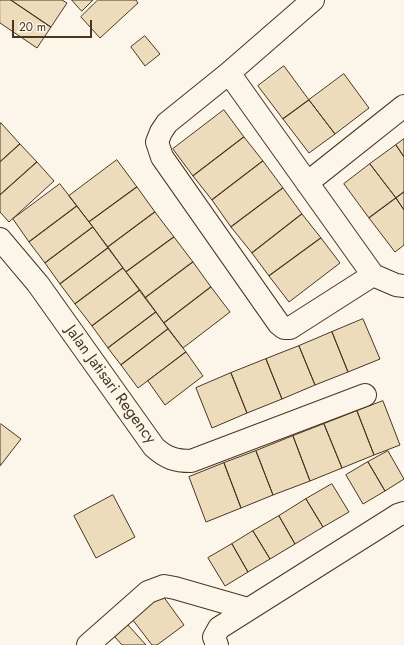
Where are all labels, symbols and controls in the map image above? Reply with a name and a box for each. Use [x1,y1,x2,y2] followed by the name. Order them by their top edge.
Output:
[14,12,94,38] scale bar
[19,18,46,36] text: 20 m
[61,322,159,448] street label: Jalan Jatisari Regency

